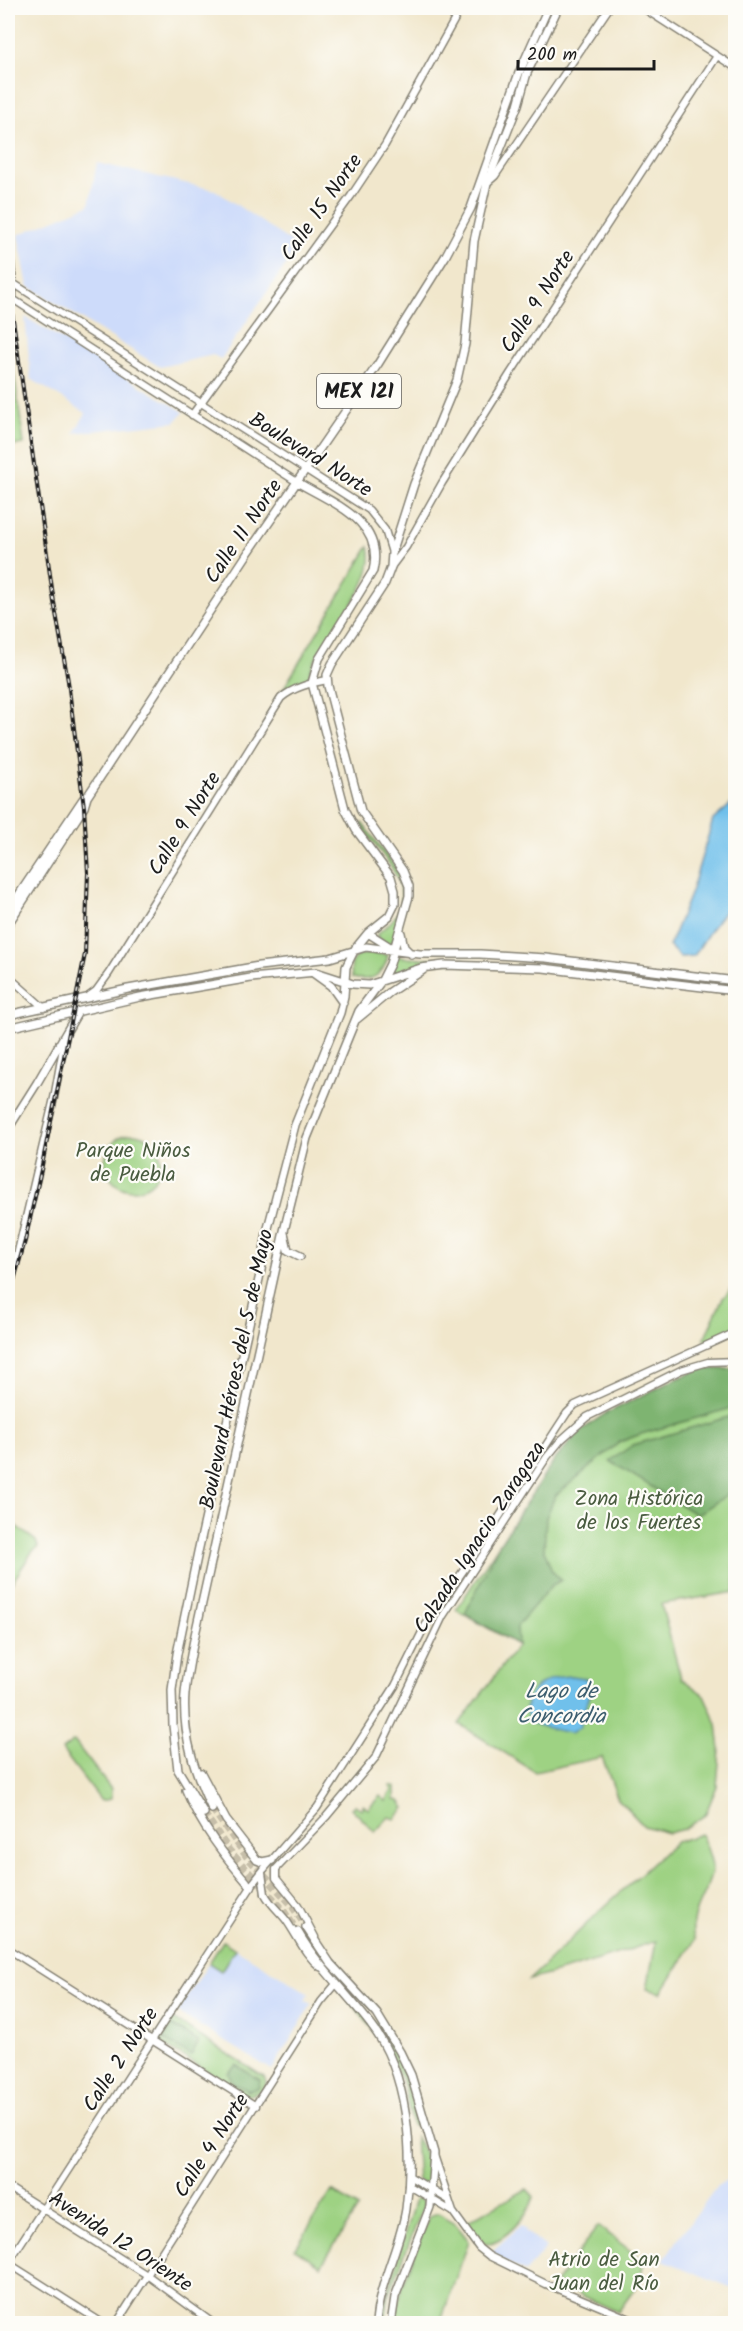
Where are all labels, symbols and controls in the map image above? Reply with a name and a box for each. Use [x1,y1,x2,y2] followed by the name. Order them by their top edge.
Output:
[518,33,654,71] scale bar
[527,41,577,70] text: 200 m
[273,147,372,269] street label: Calle 15 Norte
[492,243,584,360] street label: Calle 9 Norte
[317,374,401,408] road number: MEX 121
[242,404,379,507] street label: Boulevard Norte
[197,472,292,591] street label: Calle 11 Norte
[140,765,231,882] street label: Calle 9 Norte
[76,1135,191,1192] park label: Parque Niños de Puebla
[192,1226,283,1513] street label: Boulevard Héroes del 5 de Mayo
[406,1435,555,1641] street label: Calzada Ignacio Zaragoza
[575,1483,703,1540] park label: Zona Histórica de los Fuertes
[517,1675,607,1735] water label: Lago de Concordia
[75,2000,168,2119] street label: Calle 2 Norte
[166,2087,259,2205] street label: Calle 4 Norte
[41,2183,199,2302] street label: Avenida 12 Oriente
[548,2244,660,2301] park label: Atrio de San Juan del Río

